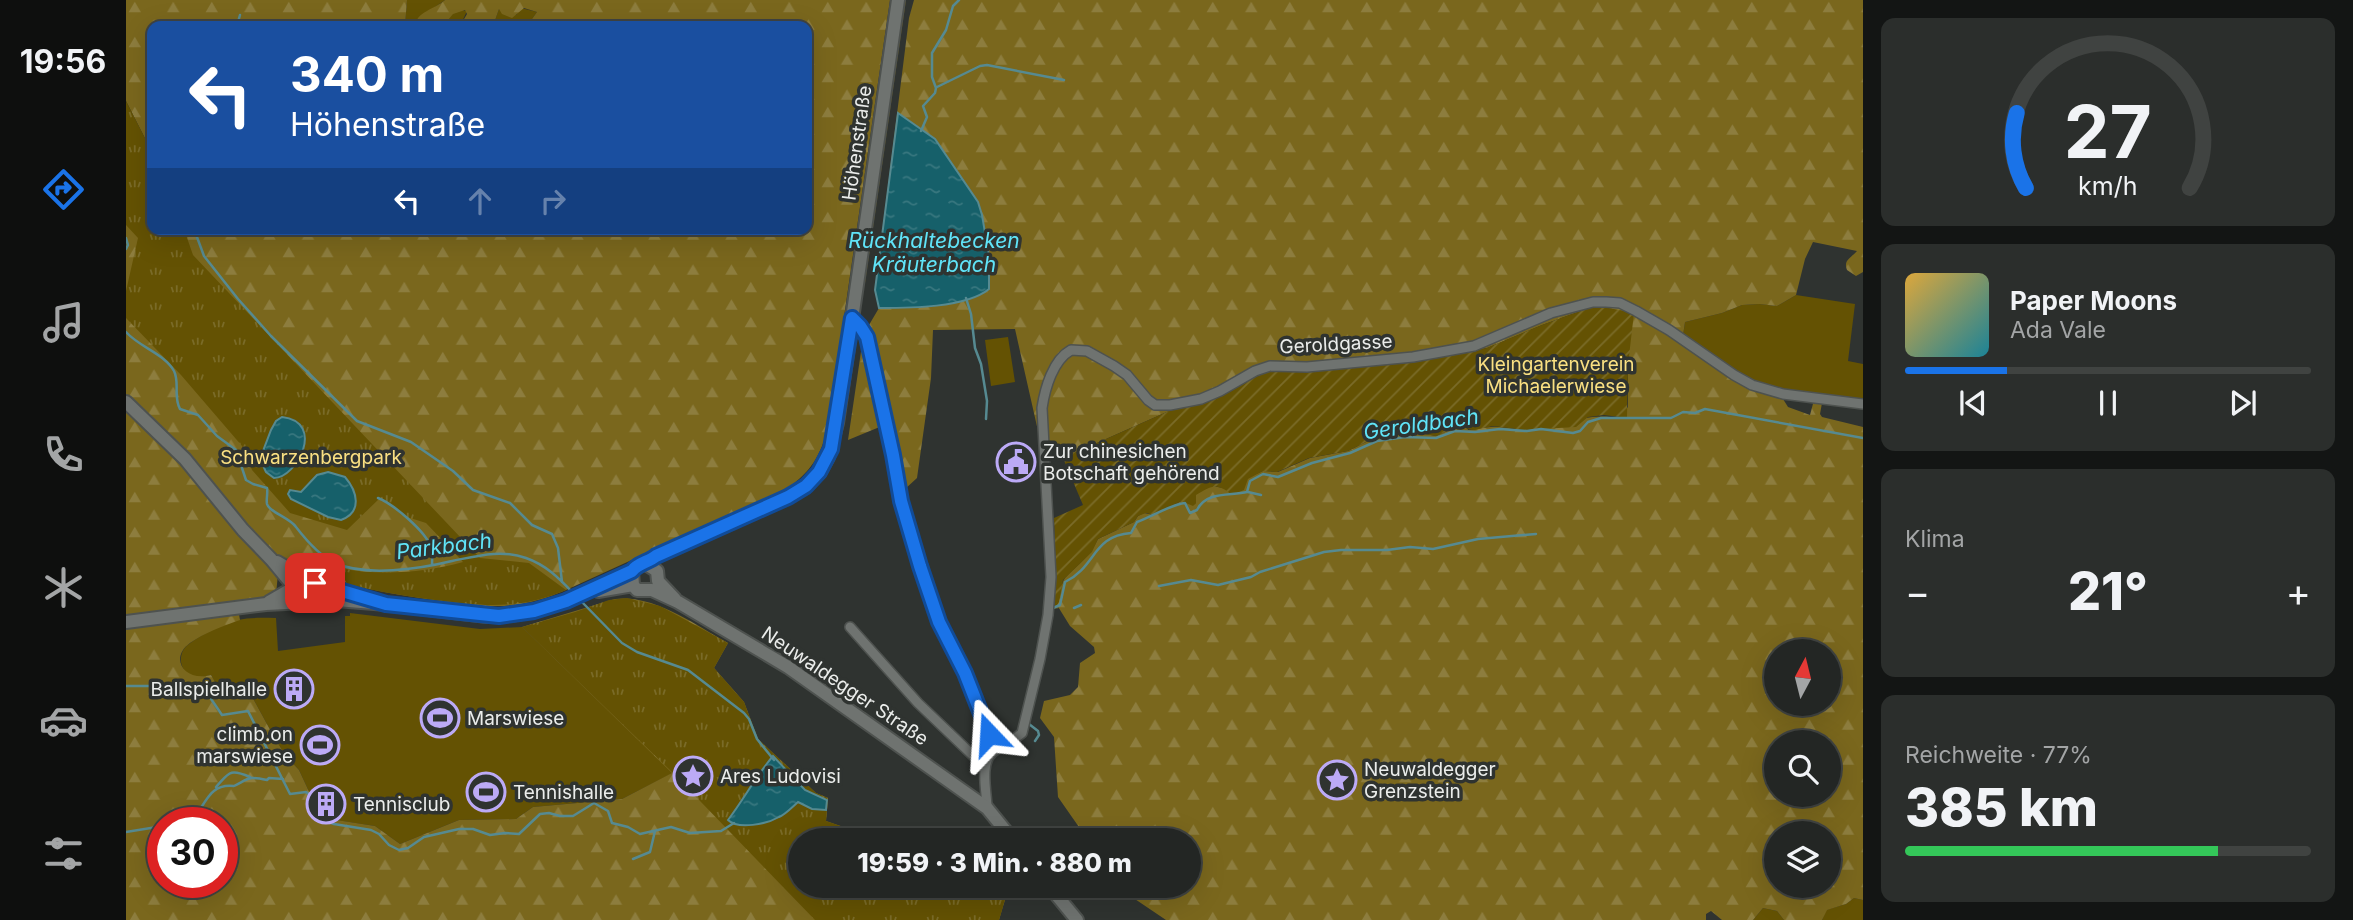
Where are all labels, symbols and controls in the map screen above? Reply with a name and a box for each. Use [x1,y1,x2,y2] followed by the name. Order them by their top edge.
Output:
[20,42,106,81] text: 19:56
[290,45,444,104] text: 340 m
[175,49,266,140] icon: left
[838,84,876,202] street label: Höhenstraße
[2064,87,2152,176] text: 27
[290,105,485,144] text: Höhenstraße
[39,165,88,214] icon: directions
[2078,171,2138,201] text: km/h
[388,182,426,220] icon: left
[461,182,499,220] icon: ahead
[534,182,572,220] icon: right
[848,228,1020,277] water label: Rückhaltebecken Kräuterbach
[2010,285,2177,316] text: Paper Moons
[39,298,88,347] icon: music
[2010,316,2106,344] text: Ada Vale
[1279,330,1393,358] street label: Geroldgasse
[1477,353,1635,398] park label: Kleingartenverein Michaelerwiese
[1954,384,1992,422] icon: previous
[2089,384,2127,422] icon: pause
[2224,384,2262,422] icon: next
[1362,404,1480,444] water label: Geroldbach
[39,430,88,479] icon: phone
[1043,440,1220,485] place label: Zur chinesichen Botschaft gehörend
[995,441,1037,483] public building icon: Zur chinesichen Botschaft gehörend
[220,446,402,469] park label: Schwarzenbergpark
[1905,525,1965,553] text: Klima
[395,528,493,564] water label: Parkbach
[285,553,345,613] pin
[2068,560,2148,623] text: 21°
[39,563,88,612] icon: climate
[296,564,334,602] icon: arrive
[1905,569,1930,615] text: −
[2286,569,2311,615] text: +
[757,622,933,750] street label: Neuwaldegger Straße
[1764,639,1841,716] north arrow
[1764,639,1841,898] map controls
[273,668,315,710] building icon: Ballspielhalle
[151,678,267,701] place label: Ballspielhalle
[39,696,88,745] icon: car
[419,697,461,739] sports icon: Marswiese
[952,697,1026,771] position arrow
[467,707,564,730] place label: Marswiese
[196,723,293,768] place label: climb.on marswiese
[299,724,341,766] sports icon: climb.on marswiese
[1764,730,1841,807] button: search
[1905,741,2092,769] text: Reichweite · 77%
[672,755,714,797] place icon: Ares Ludovisi
[1364,758,1496,803] place label: Neuwaldegger Grenzstein
[1316,759,1358,801] place icon: Neuwaldegger Grenzstein
[720,765,841,788] place label: Ares Ludovisi
[465,771,507,813] sports icon: Tennishalle
[1905,776,2098,839] text: 385 km
[513,781,614,804] place label: Tennishalle
[305,783,347,825] building icon: Tennisclub
[353,793,450,816] place label: Tennisclub
[147,807,238,898] speed limit sign: 30
[1764,821,1841,898] button: layers
[39,829,88,878] icon: filters
[857,847,1132,878] text: 19:59 · 3 Min. · 880 m

